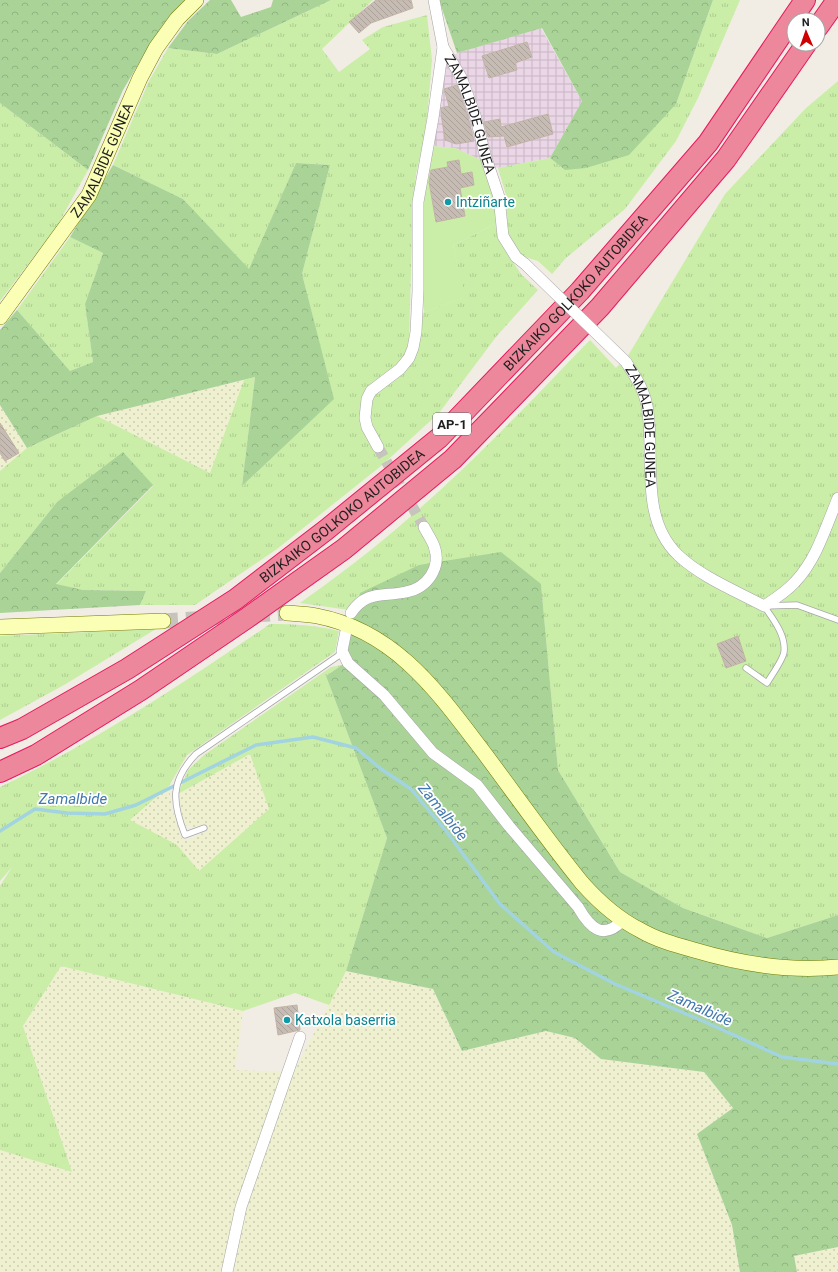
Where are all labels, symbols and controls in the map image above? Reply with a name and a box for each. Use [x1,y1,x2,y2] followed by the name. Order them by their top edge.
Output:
[786,12,826,52] north arrow
[802,16,810,29] text: N
[441,52,499,176] street label: ZAMALBIDE GUNEA
[67,100,136,221] street label: ZAMALBIDE GUNEA
[456,194,515,210] place label: Intziñarte
[443,197,453,207] marker: Intziñarte
[500,211,651,374] street label: BIZKAIKO GOLKOKO AUTOBIDEA
[622,362,659,488] street label: ZAMALBIDE GUNEA
[433,413,471,435] road number: AP-1
[256,445,427,586] street label: BIZKAIKO GOLKOKO AUTOBIDEA
[414,779,472,844] water label: Zamalbide
[38,790,108,808] water label: Zamalbide
[664,985,735,1030] water label: Zamalbide
[295,1012,396,1028] place label: Katxola baserria
[282,1015,292,1025] marker: Katxola baserria

